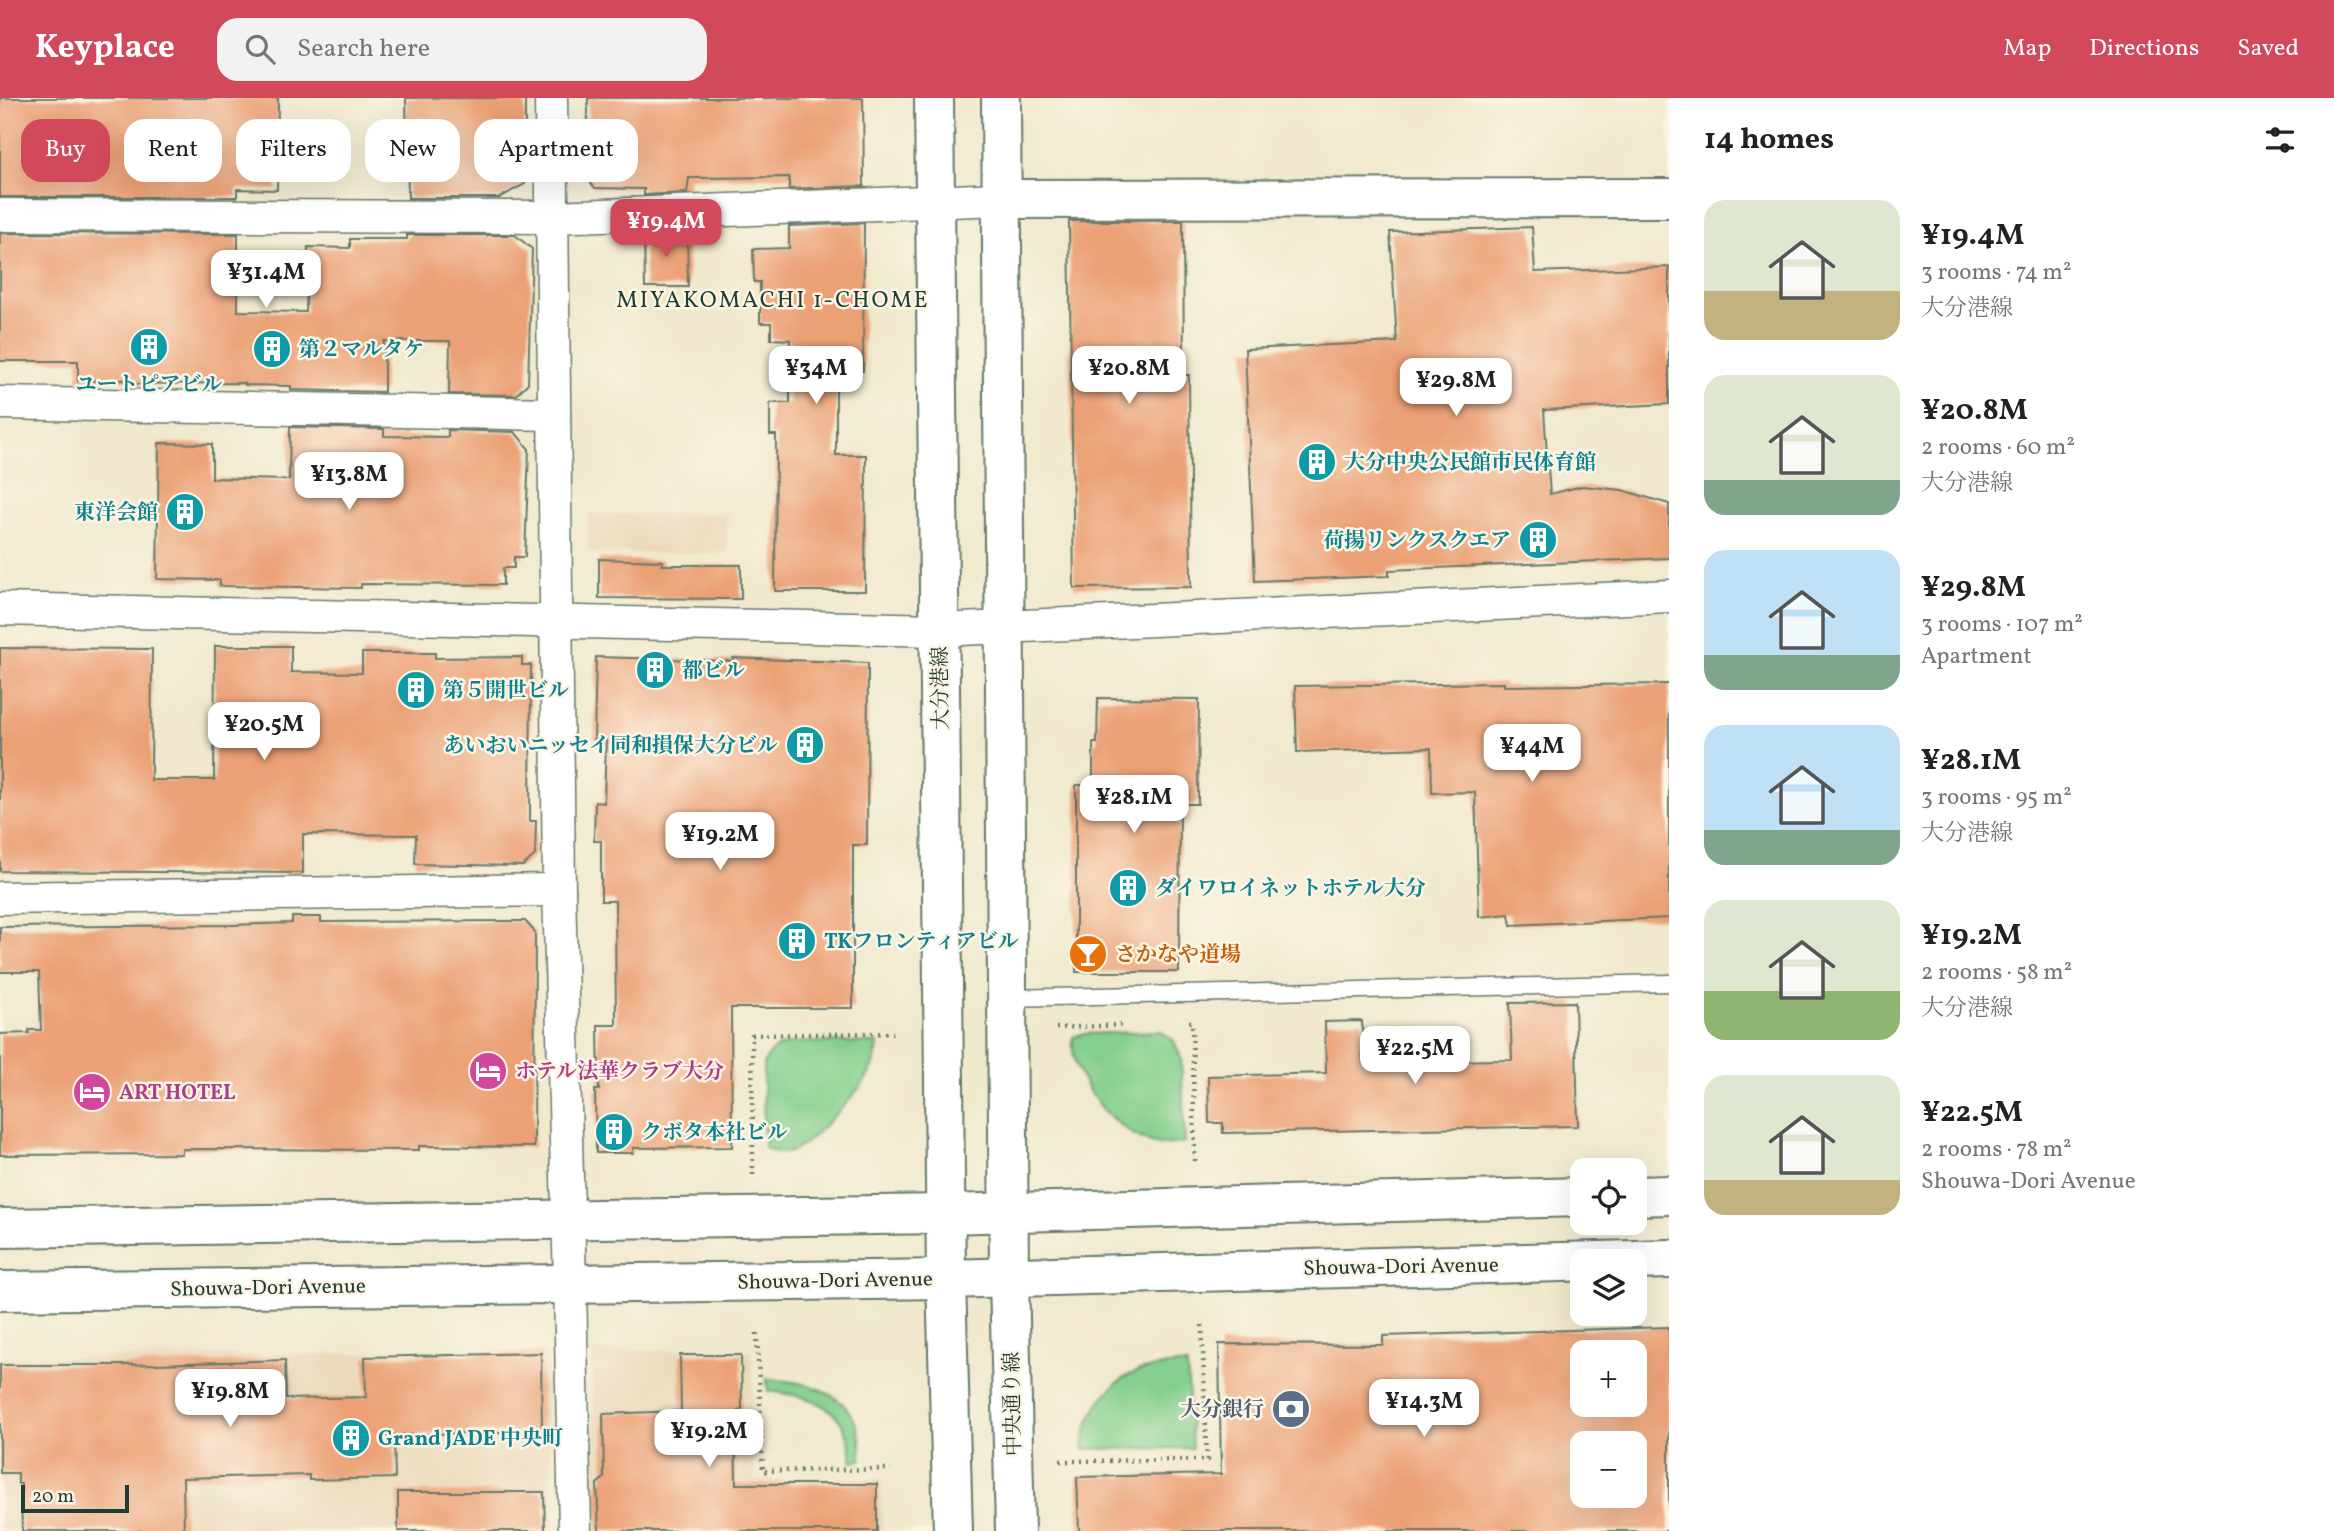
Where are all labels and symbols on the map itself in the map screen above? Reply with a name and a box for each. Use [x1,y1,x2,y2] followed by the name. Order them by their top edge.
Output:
[609,200,723,259] pin: ¥19.4M
[209,250,323,310] pin: ¥31.4M
[616,285,930,317] district label: MIYAKOMACHI 1-CHOME
[128,326,170,368] building icon: ユートピアビル
[251,328,293,370] building icon: 第２マルタケ
[299,336,424,365] place label: 第２マルタケ
[775,346,857,406] pin: ¥34M
[1072,346,1186,406] pin: ¥20.8M
[1399,358,1513,418] pin: ¥29.8M
[76,371,223,400] place label: ユートピアビル
[1296,441,1338,483] building icon: 大分中央公民館市民体育館
[1344,449,1596,478] place label: 大分中央公民館市民体育館
[292,452,406,512] pin: ¥13.8M
[164,491,206,533] building icon: 東洋会館
[74,499,158,528] place label: 東洋会館
[1517,519,1559,561] building icon: 荷揚リンクスクエア
[1323,527,1511,556] place label: 荷揚リンクスクエア
[926,646,957,730] street label: 大分港線
[634,649,676,691] building icon: 都ビル
[682,657,745,686] place label: 都ビル
[395,669,437,711] building icon: 第５開世ビル
[443,677,569,706] place label: 第５開世ビル
[207,702,321,762] pin: ¥20.5M
[784,724,826,766] building icon: あいおいニッセイ同和損保大分ビル
[1491,724,1573,784] pin: ¥44M
[443,732,778,761] place label: あいおいニッセイ同和損保大分ビル
[1077,776,1191,835] pin: ¥28.1M
[663,812,777,872] pin: ¥19.2M
[1107,867,1149,909] building icon: ダイワロイネットホテル大分
[1155,875,1426,904] place label: ダイワロイネットホテル大分
[776,920,818,962] building icon: TKフロンティアビル
[824,928,1019,957] place label: TKフロンティアビル
[1067,933,1109,975] bar icon: さかなや道場
[1115,941,1241,970] place label: さかなや道場
[1358,1026,1472,1086] pin: ¥22.5M
[467,1050,509,1092] hotel icon: ホテル法華クラブ大分
[515,1058,724,1087] place label: ホテル法華クラブ大分
[71,1071,113,1113] hotel icon: ART HOTEL
[119,1079,236,1108] place label: ART HOTEL
[593,1111,635,1153] building icon: クボタ本社ビル
[641,1119,788,1148] place label: クボタ本社ビル
[1303,1251,1499,1284] street label: Shouwa-Dori Avenue
[737,1265,933,1298] street label: Shouwa-Dori Avenue
[170,1272,366,1305] street label: Shouwa-Dori Avenue
[998,1351,1029,1457] street label: 中央通り線
[173,1370,287,1429] pin: ¥19.8M
[1367,1380,1481,1439] pin: ¥14.3M
[1270,1388,1312,1430] bank icon: 大分銀行
[1180,1396,1264,1425] place label: 大分銀行
[652,1410,766,1469] pin: ¥19.2M
[330,1417,372,1459] building icon: Grand JADE 中央町
[378,1425,563,1454] place label: Grand JADE 中央町
[21,1482,130,1514] scale bar

